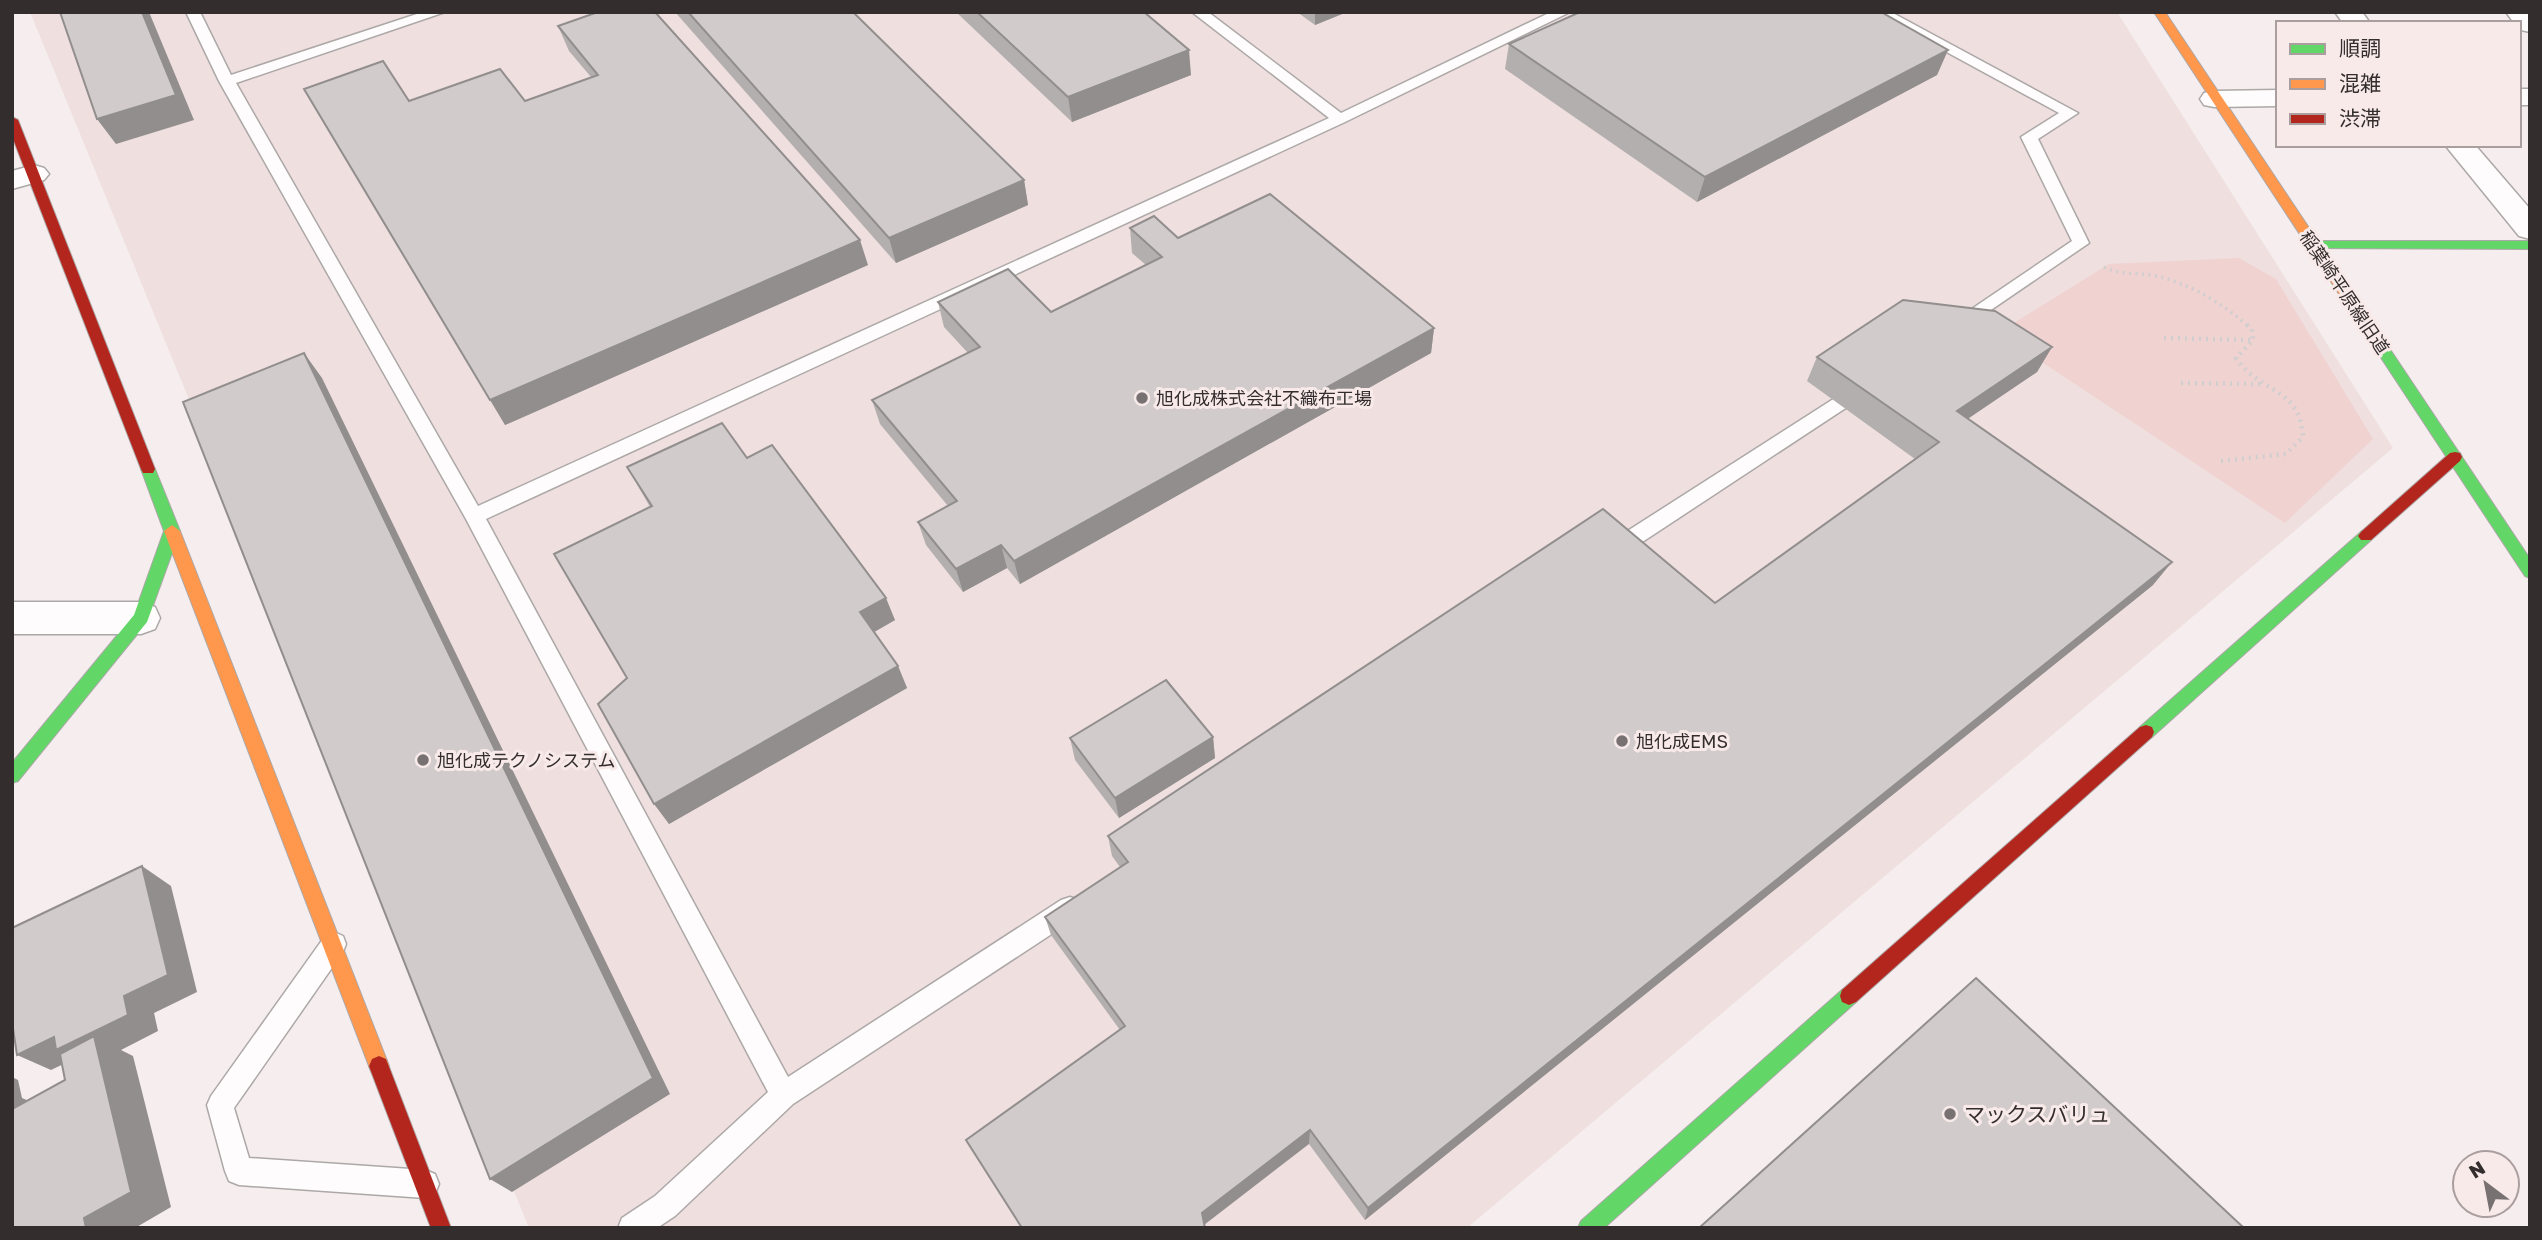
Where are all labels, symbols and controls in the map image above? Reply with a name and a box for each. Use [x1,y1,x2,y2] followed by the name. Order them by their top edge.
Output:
[2276,21,2521,147] legend
[2339,35,2381,61] text: 順調
[2339,70,2381,96] text: 混雑
[2339,105,2381,131] text: 渋滞
[2296,226,2394,358] street label: 稲葉崎平原線旧道
[1156,387,1372,409] place label: 旭化成株式会社不織布工場
[1134,390,1150,406] marker: 旭化成株式会社不織布工場
[1636,730,1728,752] place label: 旭化成EMS
[1614,733,1630,749] marker: 旭化成EMS
[437,749,615,771] place label: 旭化成テクノシステム
[415,752,431,768] marker: 旭化成テクノシステム
[1964,1101,2110,1127] place label: マックスバリュ
[1942,1106,1958,1122] marker: マックスバリュ
[2451,1149,2521,1219] north arrow
[2465,1156,2489,1183] text: N

